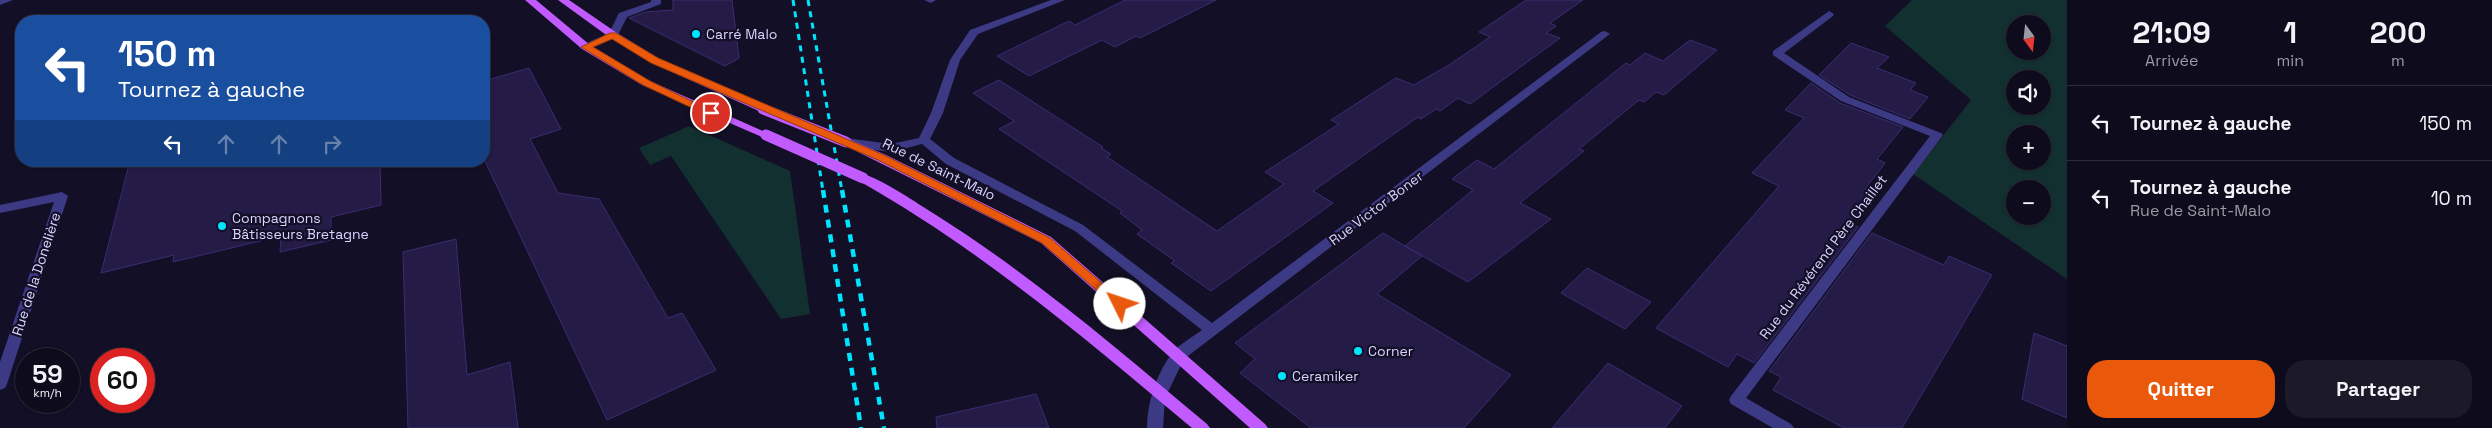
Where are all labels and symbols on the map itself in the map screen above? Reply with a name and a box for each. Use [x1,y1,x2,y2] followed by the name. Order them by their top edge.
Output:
[2006,15,2051,60] north arrow
[706,25,777,43] place label: Carré Malo
[690,28,702,40] marker: Carré Malo
[690,92,732,134] pin
[880,134,998,204] street label: Rue de Saint-Malo
[1325,167,1427,249] street label: Rue Victor Boner
[1755,171,1891,343] street label: Rue du Révérend Père Chaillet
[232,209,369,243] place label: Compagnons Bâtisseurs Bretagne
[8,210,64,338] street label: Rue de la Donelière
[216,220,228,232] marker: Compagnons Bâtisseurs Bretagne
[1093,277,1145,329] position arrow
[1368,342,1413,360] place label: Corner
[1352,345,1364,357] marker: Corner
[90,348,155,413] speed limit sign: 60
[1292,367,1359,385] place label: Ceramiker
[1276,370,1288,382] marker: Ceramiker

